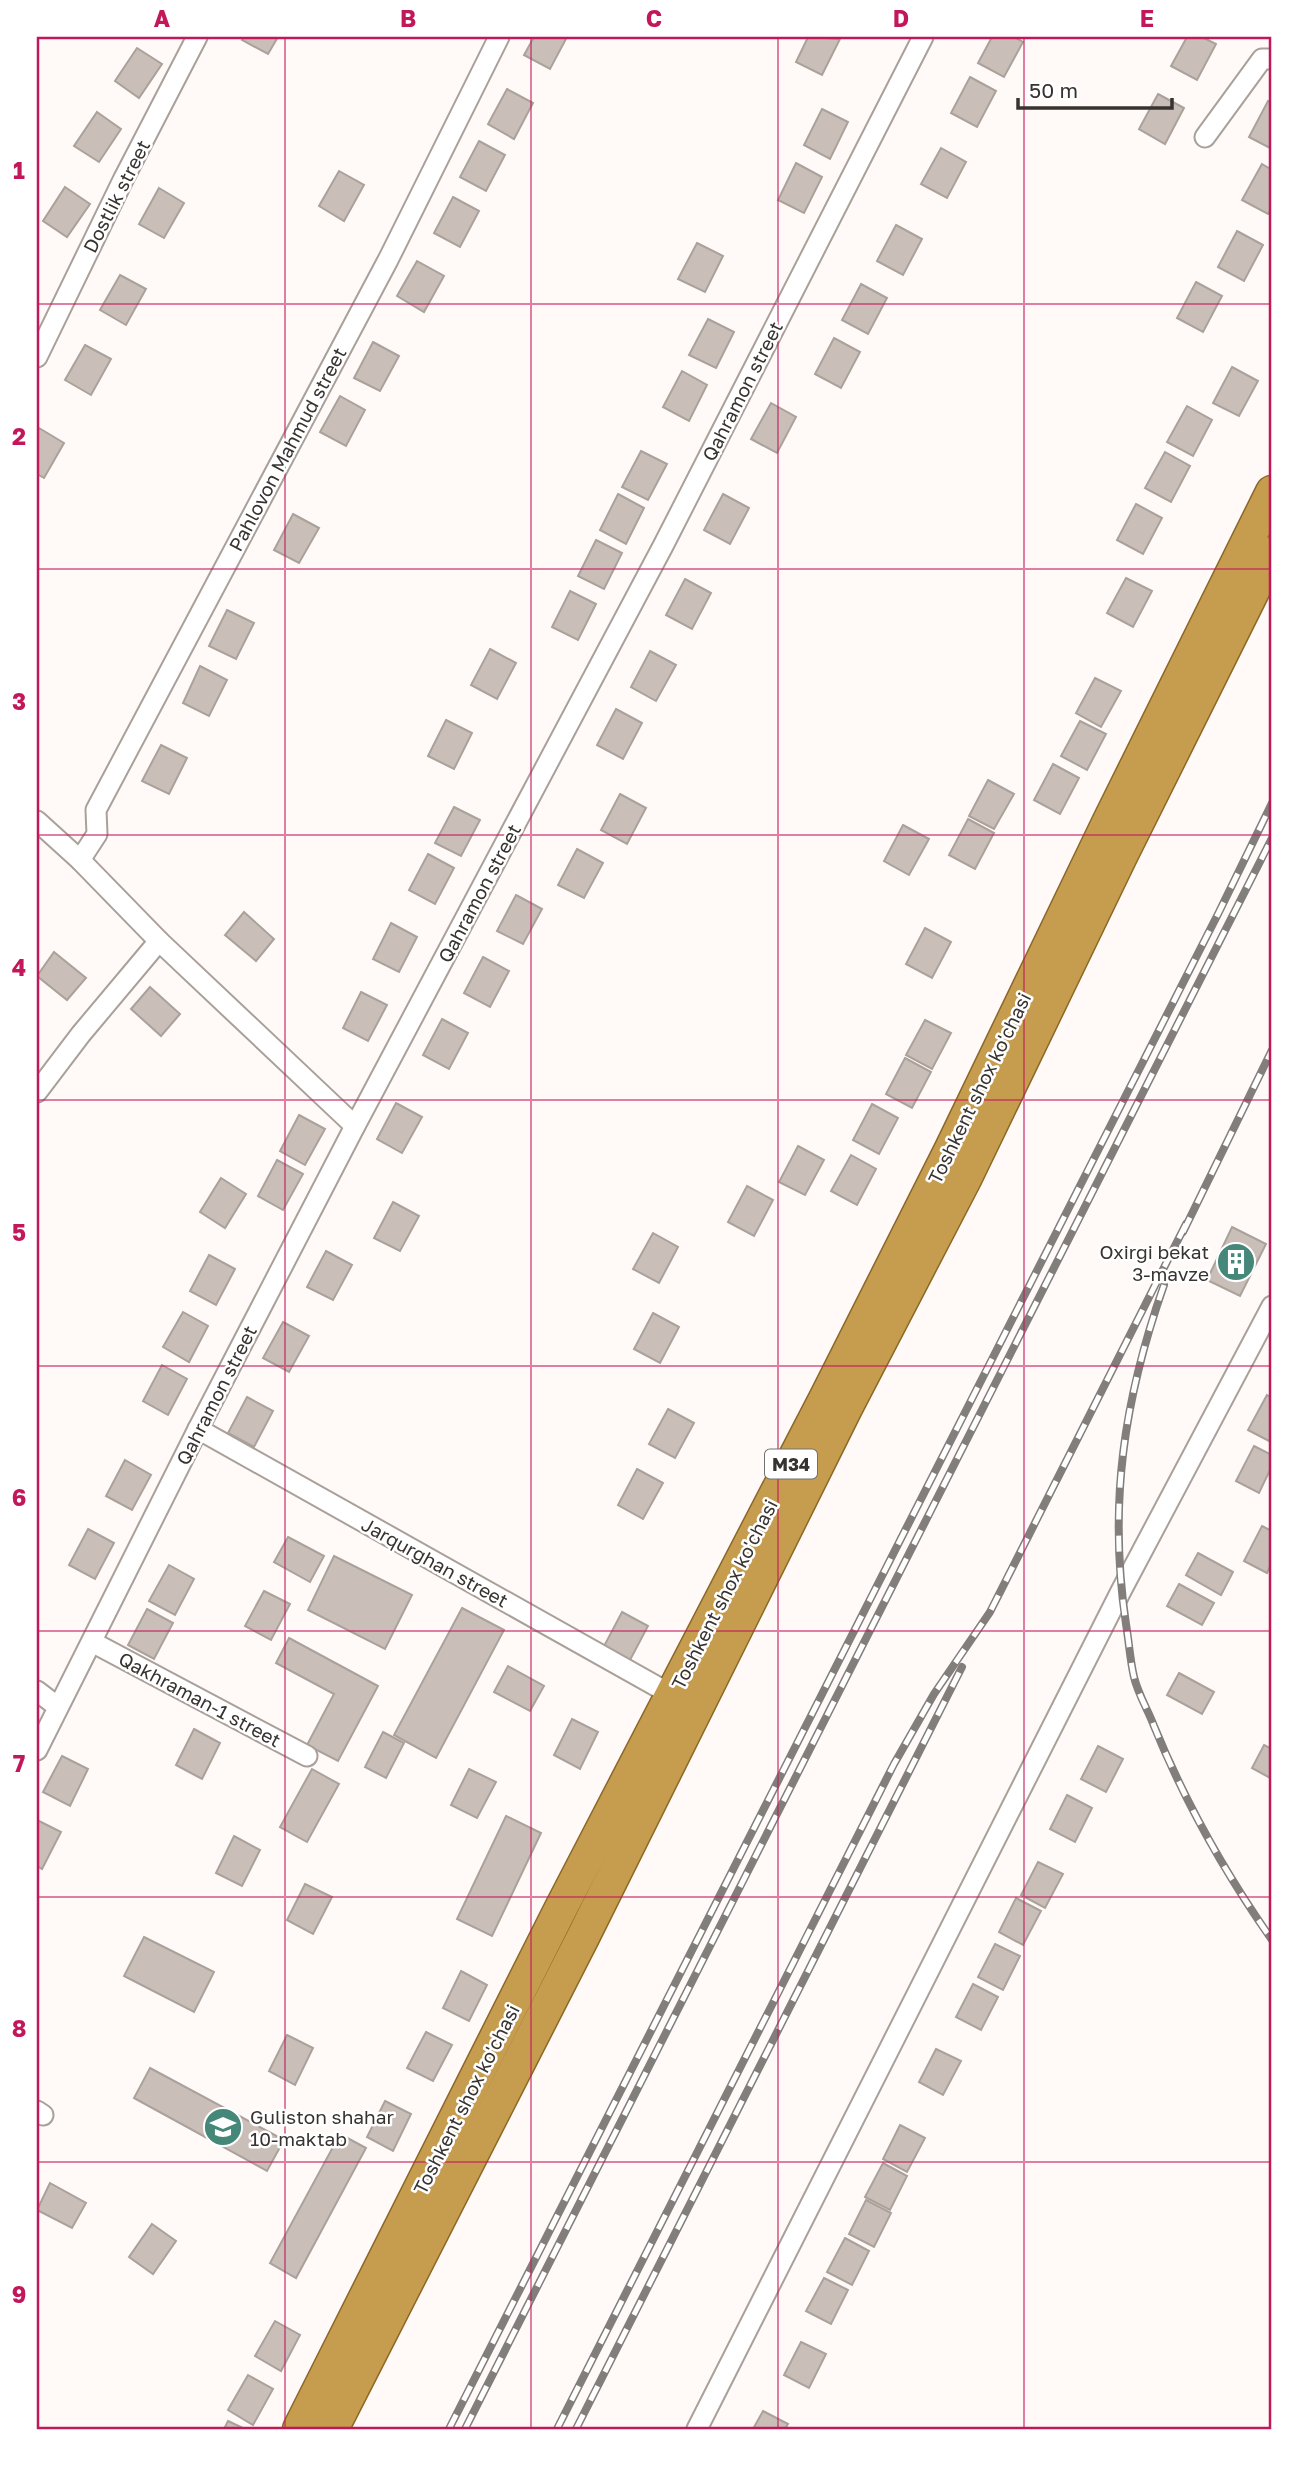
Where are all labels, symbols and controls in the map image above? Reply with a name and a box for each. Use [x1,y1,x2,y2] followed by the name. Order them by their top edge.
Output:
[154,4,171,32] text: A
[400,4,416,32] text: B
[646,4,662,32] text: C
[893,4,909,32] text: D
[1140,4,1154,32] text: E
[1018,66,1172,110] scale bar
[1029,77,1078,103] text: 50 m
[78,136,154,256] street label: Dostlik street
[13,156,25,184] text: 1
[697,317,787,465] street label: Qahramon street
[223,343,351,555] street label: Pahlovon Mahmud street
[12,422,26,450] text: 2
[12,687,26,715] text: 3
[433,820,525,966] street label: Qahramon street
[12,953,26,981] text: 4
[923,989,1035,1187] street label: Toshkent shox ko'chasi
[12,1218,26,1246] text: 5
[1099,1240,1209,1285] place label: Oxirgi bekat 3-mavze
[1215,1241,1257,1283] building icon: Oxirgi bekat 3-mavze
[171,1321,261,1469] street label: Qahramon street
[765,1450,817,1478] road number: M34
[12,1483,26,1511] text: 6
[666,1495,782,1693] street label: Toshkent shox ko'chasi
[358,1512,512,1612] street label: Jarqurghan street
[115,1647,285,1751] street label: Qakhraman-1 street
[13,1749,25,1777] text: 7
[408,2000,524,2198] street label: Toshkent shox ko'chasi
[12,2014,26,2042] text: 8
[250,2105,394,2150] place label: Guliston shahar 10-maktab
[202,2106,244,2148] school or university icon: Guliston shahar 10-maktab
[12,2280,26,2308] text: 9

